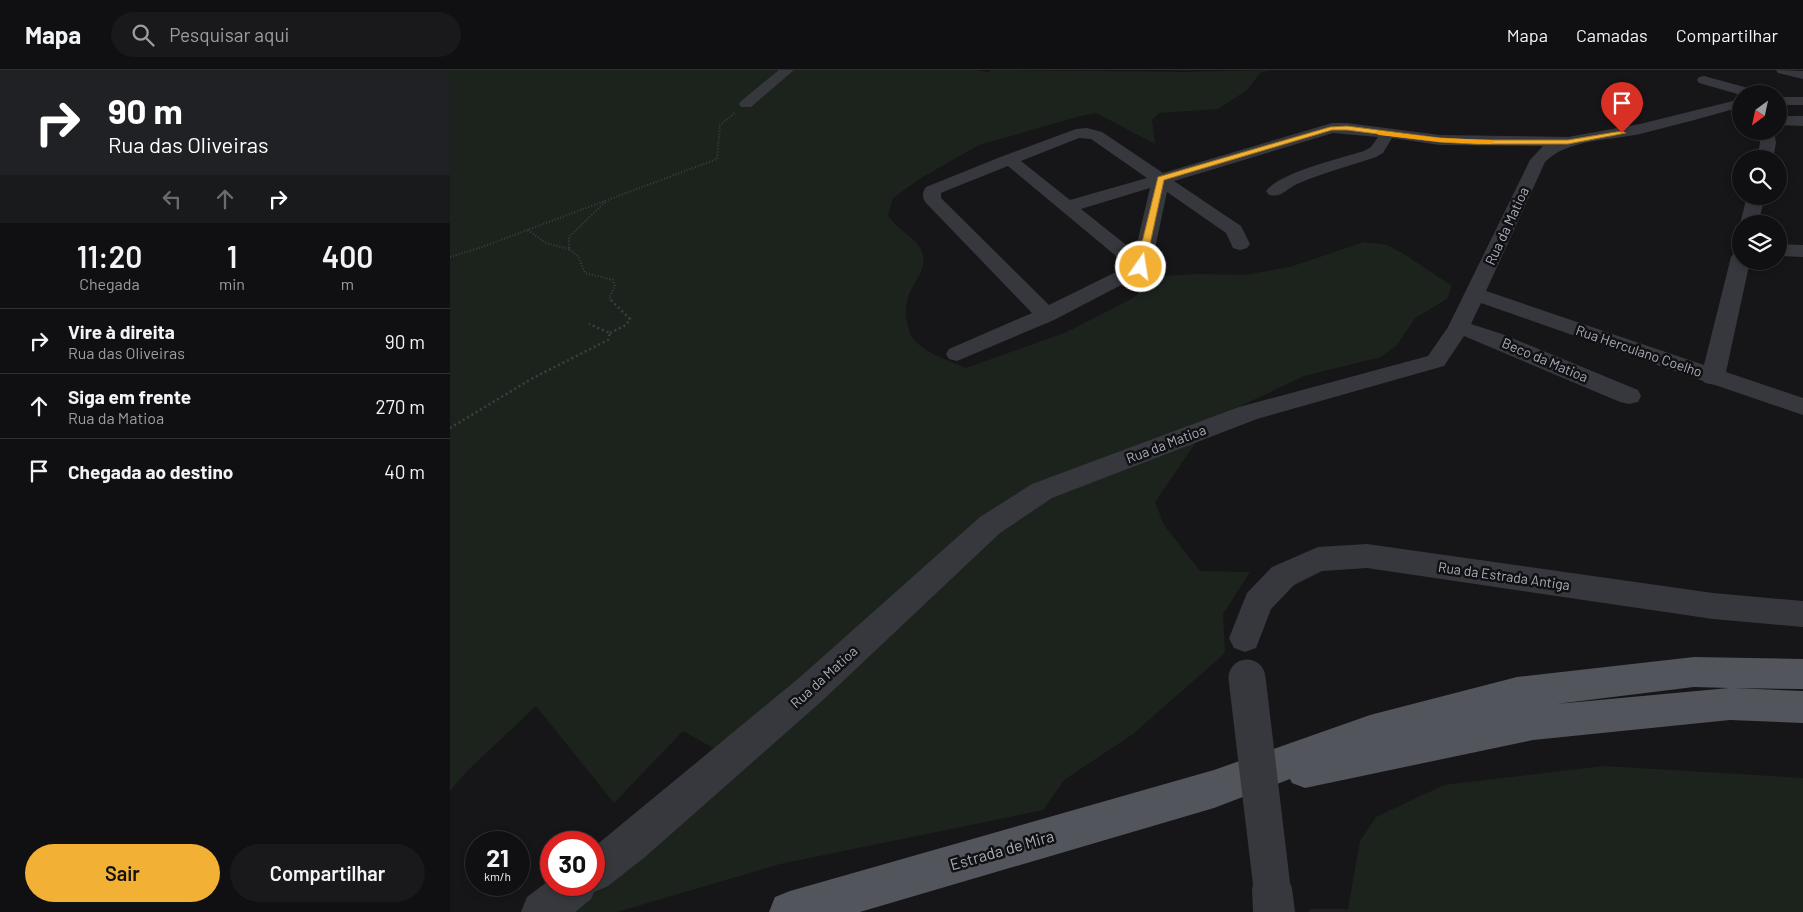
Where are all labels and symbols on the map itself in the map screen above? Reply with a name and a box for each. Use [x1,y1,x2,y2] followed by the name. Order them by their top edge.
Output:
[1601,82,1643,133] pin
[1732,85,1788,140] north arrow
[1481,184,1532,268] street label: Rua da Matioa
[1114,240,1166,292] position arrow
[1574,321,1705,380] street label: Rua Herculano Coelho
[1499,334,1591,385] street label: Beco da Matioa
[1123,421,1208,467] street label: Rua da Matioa
[1437,558,1571,593] street label: Rua da Estrada Antiga
[787,642,861,711] street label: Rua da Matioa
[948,826,1056,873] street label: Estrada de Mira
[540,831,605,896] speed limit sign: 30

